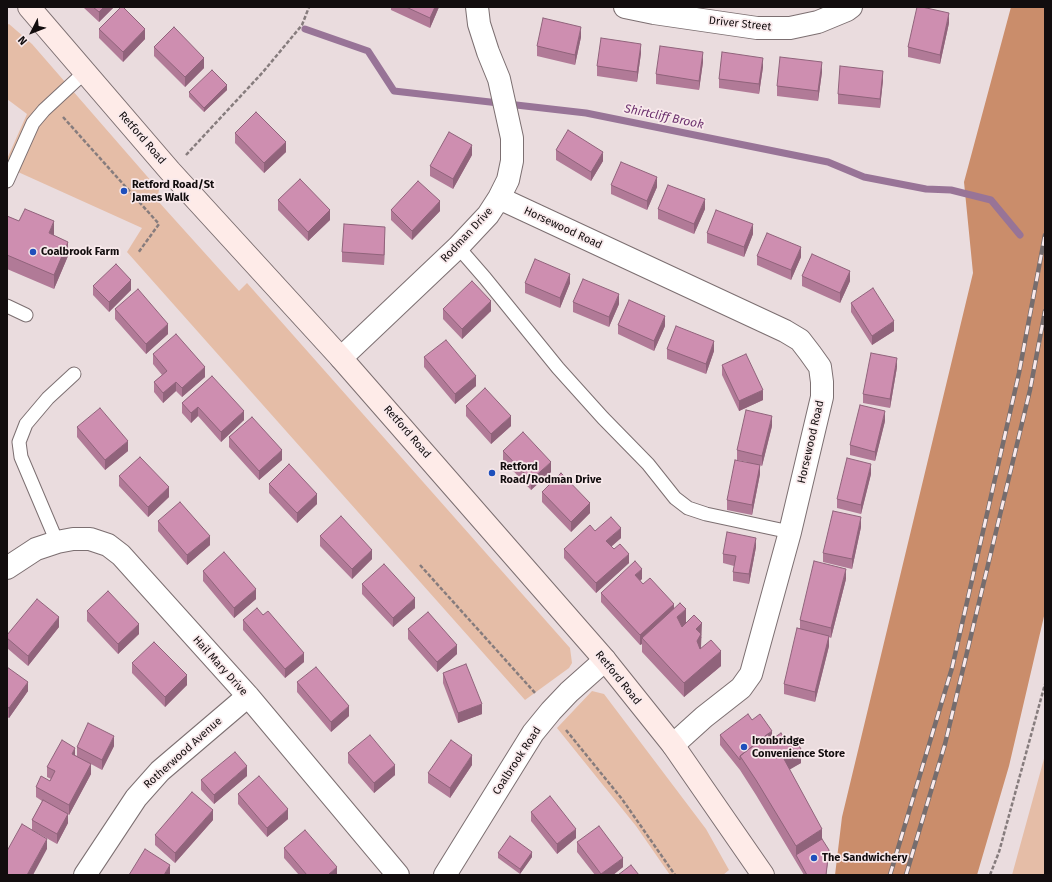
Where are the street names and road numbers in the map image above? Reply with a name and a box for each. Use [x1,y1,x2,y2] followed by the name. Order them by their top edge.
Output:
[708,14,772,34] street label: Driver Street
[116,109,168,167] street label: Retford Road
[522,204,604,252] street label: Horsewood Road
[438,205,496,265] street label: Rodman Drive
[795,399,827,485] street label: Horsewood Road
[381,403,433,461] street label: Retford Road
[190,633,250,699] street label: Hail Mary Drive
[592,648,644,708] street label: Retford Road
[141,715,225,791] street label: Rotherwood Avenue
[490,724,544,798] street label: Coalbrook Road

